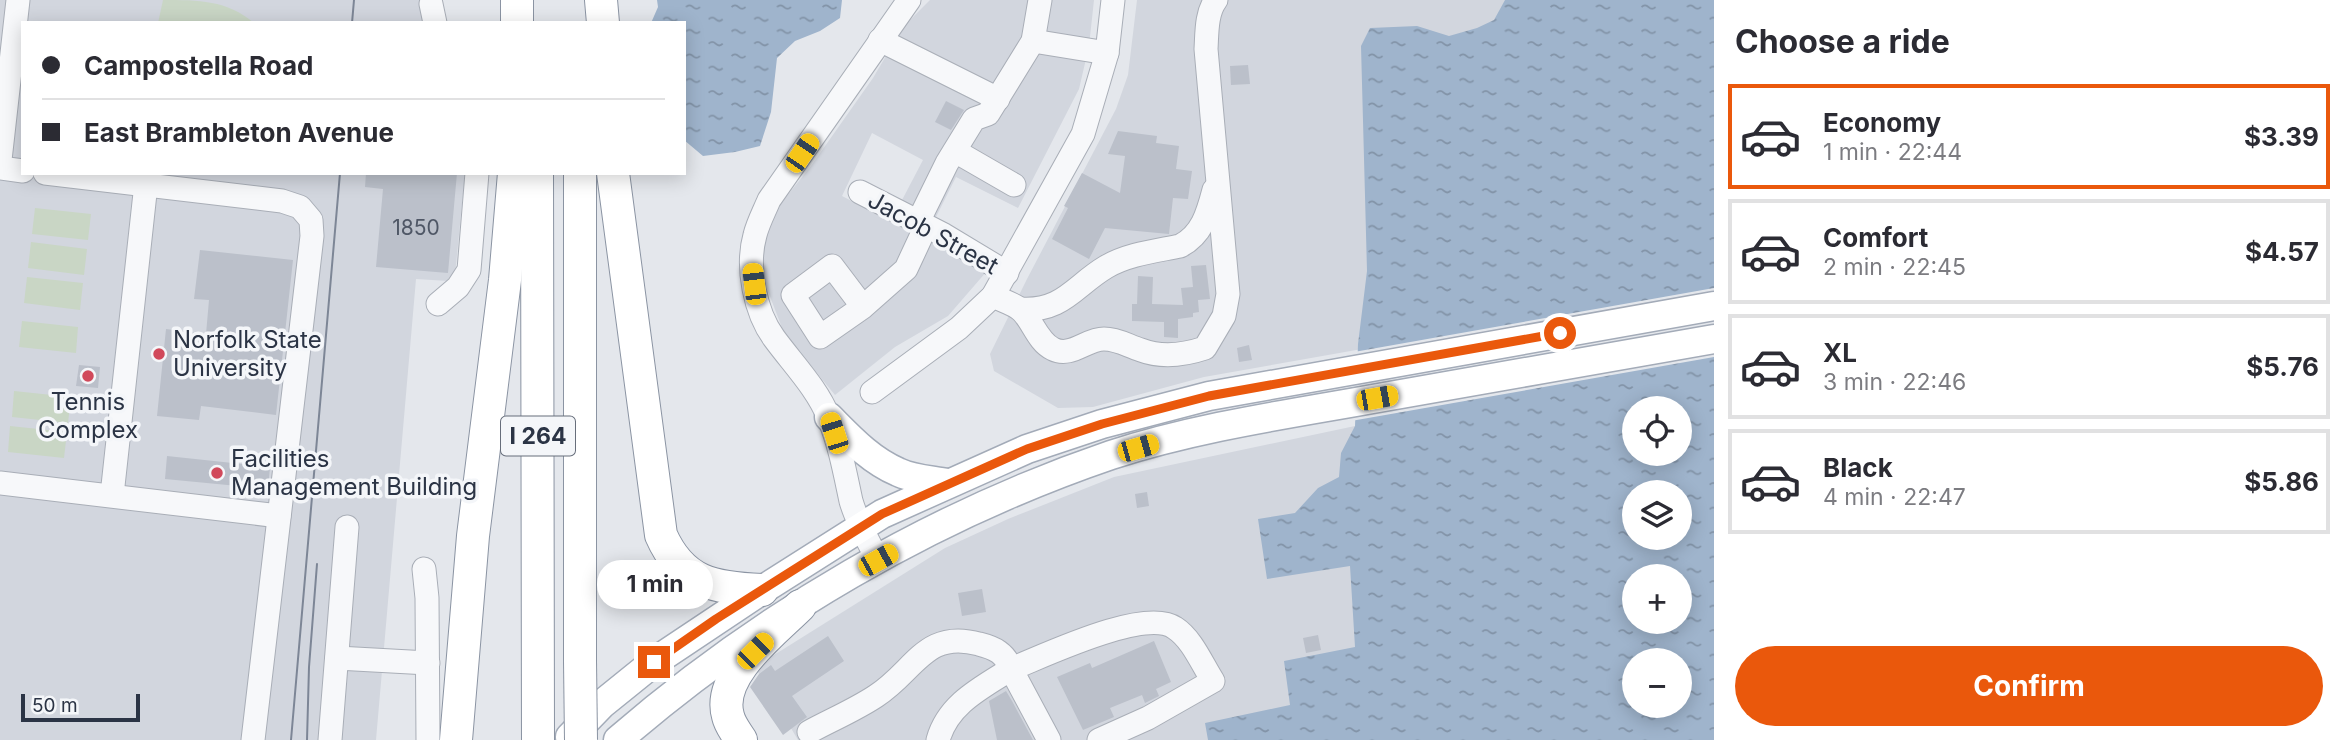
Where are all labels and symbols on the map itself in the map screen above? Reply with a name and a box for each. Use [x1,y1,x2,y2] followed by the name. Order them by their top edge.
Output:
[782,130,823,176] car
[863,185,1004,280] street label: Jacob Street
[392,215,440,240] house number: 1850
[742,262,767,306] car
[1544,317,1576,349] route start
[173,325,322,382] place label: Norfolk State University
[151,346,167,362] marker: Norfolk State University
[80,368,96,384] marker: Tennis Complex
[1355,384,1400,412] car
[38,387,138,444] place label: Tennis Complex
[818,410,851,456] car
[501,416,575,456] road number: I 264
[1115,432,1162,464] car
[231,444,477,501] place label: Facilities Management Building
[209,465,225,481] marker: Facilities Management Building
[855,541,902,579] car
[596,560,712,610] callout: 1 min
[733,629,778,673] car
[638,646,670,678] route end
[21,691,140,723] scale bar

